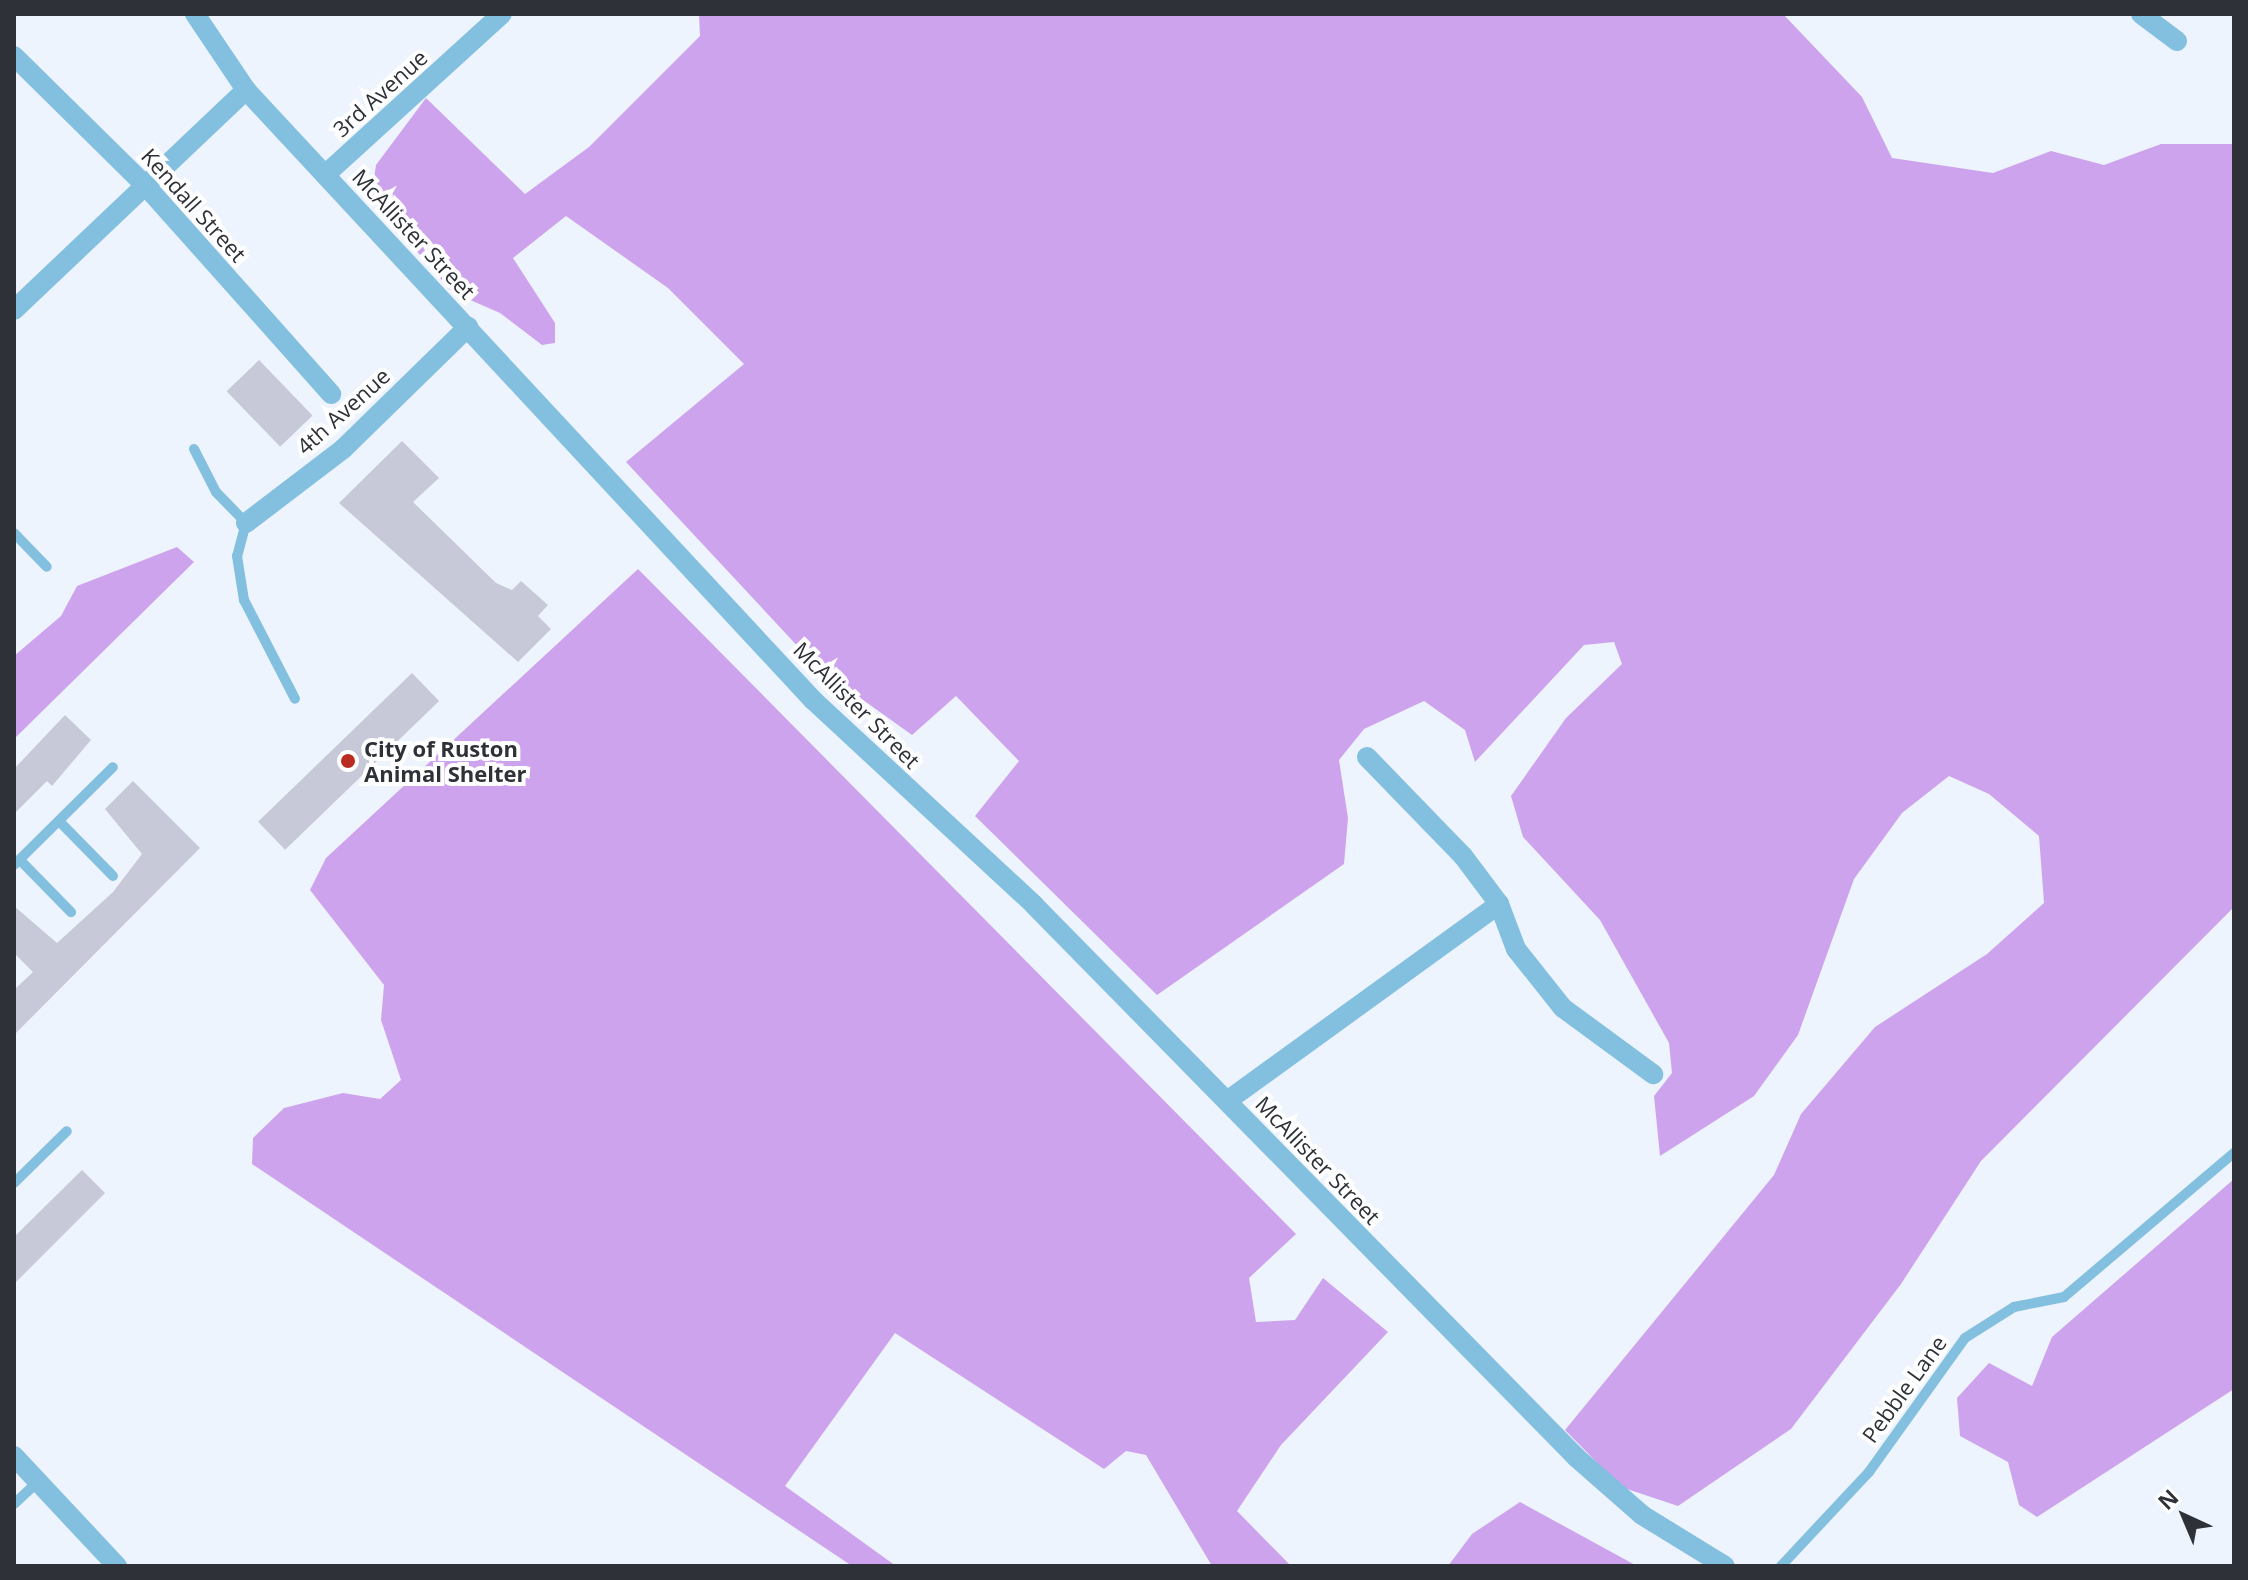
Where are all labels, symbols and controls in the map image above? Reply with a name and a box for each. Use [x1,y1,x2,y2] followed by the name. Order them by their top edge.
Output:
[328,44,432,142] street label: 3rd Avenue
[136,143,252,267] street label: Kendall Street
[347,164,481,304] street label: McAllister Street
[291,362,395,460] street label: 4th Avenue
[788,636,926,774] street label: McAllister Street
[364,735,526,786] place label: City of Ruston Animal Shelter
[339,752,357,770] marker: City of Ruston Animal Shelter
[1250,1091,1386,1229] street label: McAllister Street
[1856,1330,1952,1448] street label: Pebble Lane
[2144,1476,2224,1556] north arrow
[2150,1482,2184,1516] text: N

